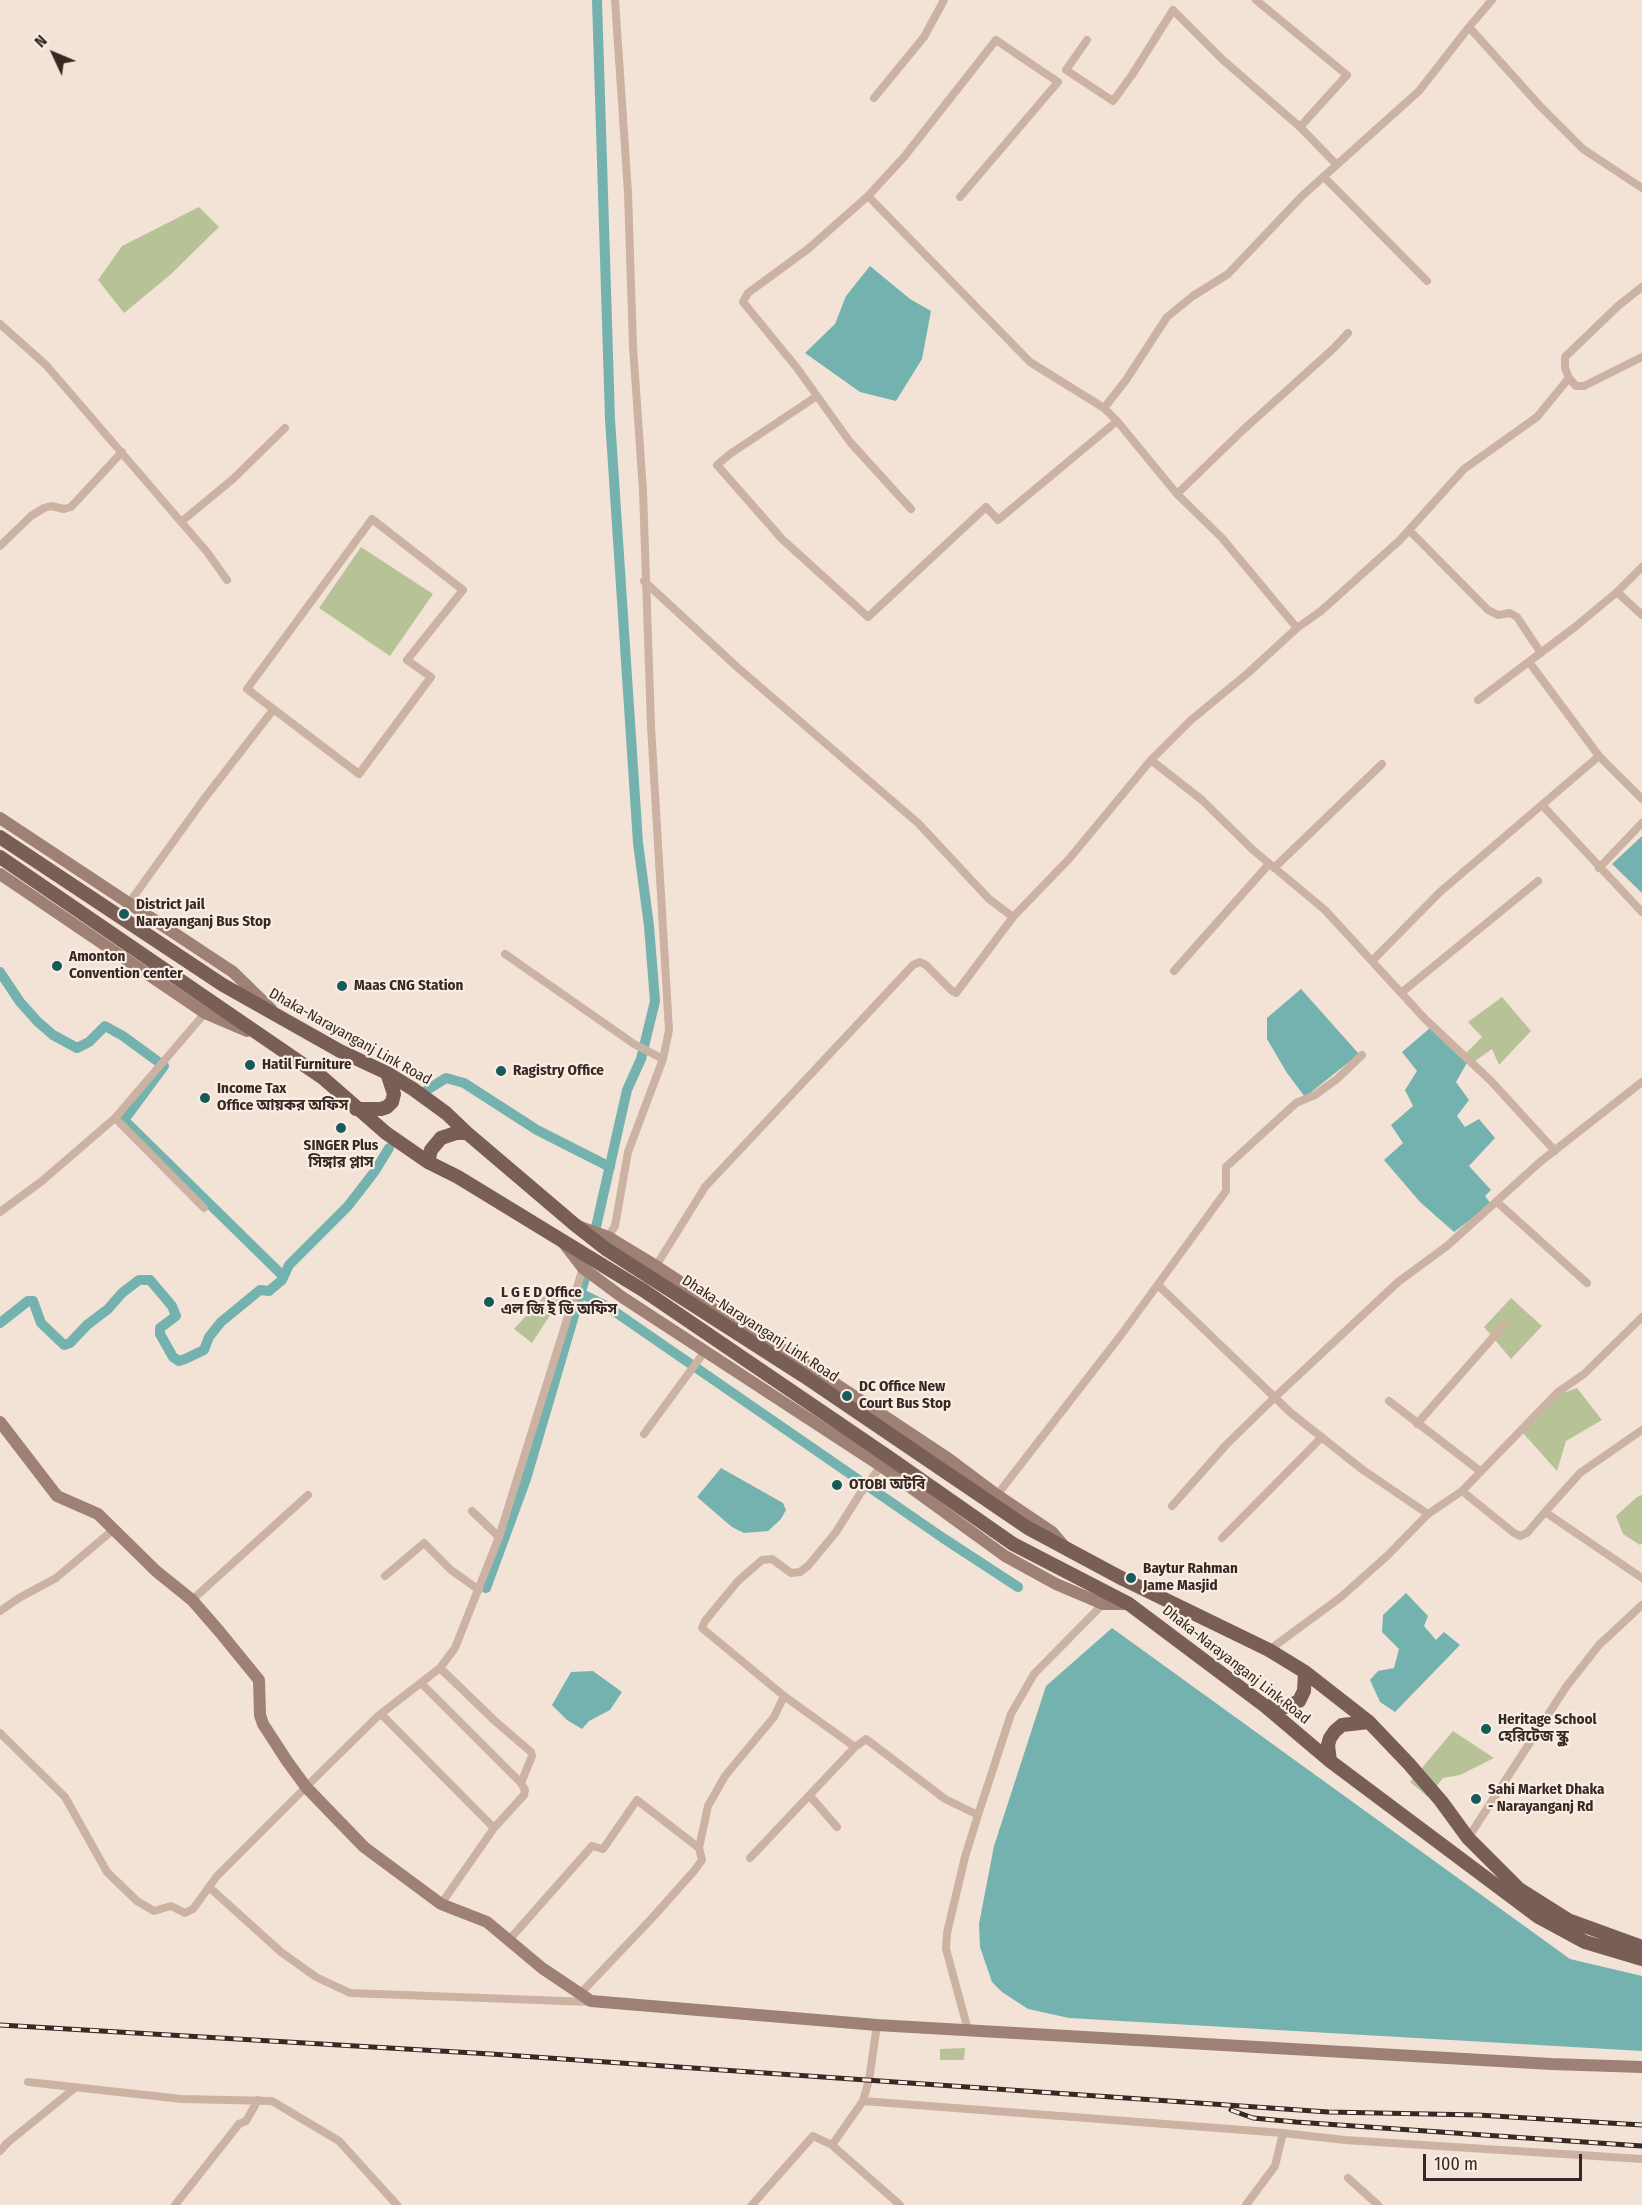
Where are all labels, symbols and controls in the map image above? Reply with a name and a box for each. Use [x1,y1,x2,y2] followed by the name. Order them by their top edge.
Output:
[24,24,84,84] north arrow
[31,31,51,51] text: N
[136,896,271,931] place label: District Jail Narayanganj Bus Stop
[117,907,131,921] marker: District Jail Narayanganj Bus Stop
[69,948,183,983] place label: Amonton Convention center
[50,959,64,973] marker: Amonton Convention center
[354,977,463,995] place label: Maas CNG Station
[335,979,349,993] marker: Maas CNG Station
[266,985,434,1089] street label: Dhaka-Narayanganj Link Road
[262,1056,352,1074] place label: Hatil Furniture
[243,1058,257,1072] marker: Hatil Furniture
[513,1062,604,1080] place label: Ragistry Office
[494,1064,508,1078] marker: Ragistry Office
[217,1080,348,1115] place label: Income Tax Office আয়কর অফিস
[198,1091,212,1105] marker: Income Tax Office আয়কর অফিস
[334,1121,348,1135] marker: SINGER Plus সিঙ্গার প্লাস
[304,1137,378,1172] place label: SINGER Plus সিঙ্গার প্লাস
[678,1272,842,1386] street label: Dhaka-Narayanganj Link Road
[501,1284,617,1319] place label: L G E D Office এল জি ই ডি অফিস
[482,1295,496,1309] marker: L G E D Office এল জি ই ডি অফিস
[859,1378,951,1413] place label: DC Office New Court Bus Stop
[840,1389,854,1403] marker: DC Office New Court Bus Stop
[849,1476,925,1494] place label: OTOBI অটবি
[830,1478,844,1492] marker: OTOBI অটবি
[1143,1560,1238,1595] place label: Baytur Rahman Jame Masjid
[1124,1571,1138,1585] marker: Baytur Rahman Jame Masjid
[1158,1602,1314,1728] street label: Dhaka-Narayanganj Link Road
[1498,1711,1597,1746] place label: Heritage School হেরিটেজ স্কুল
[1479,1722,1493,1736] marker: Heritage School হেরিটেজ স্কুল
[1488,1781,1604,1816] place label: Sahi Market Dhaka - Narayanganj Rd
[1469,1792,1483,1806] marker: Sahi Market Dhaka - Narayanganj Rd
[1426,2142,1585,2180] scale bar
[1434,2153,1478,2175] text: 100 m

